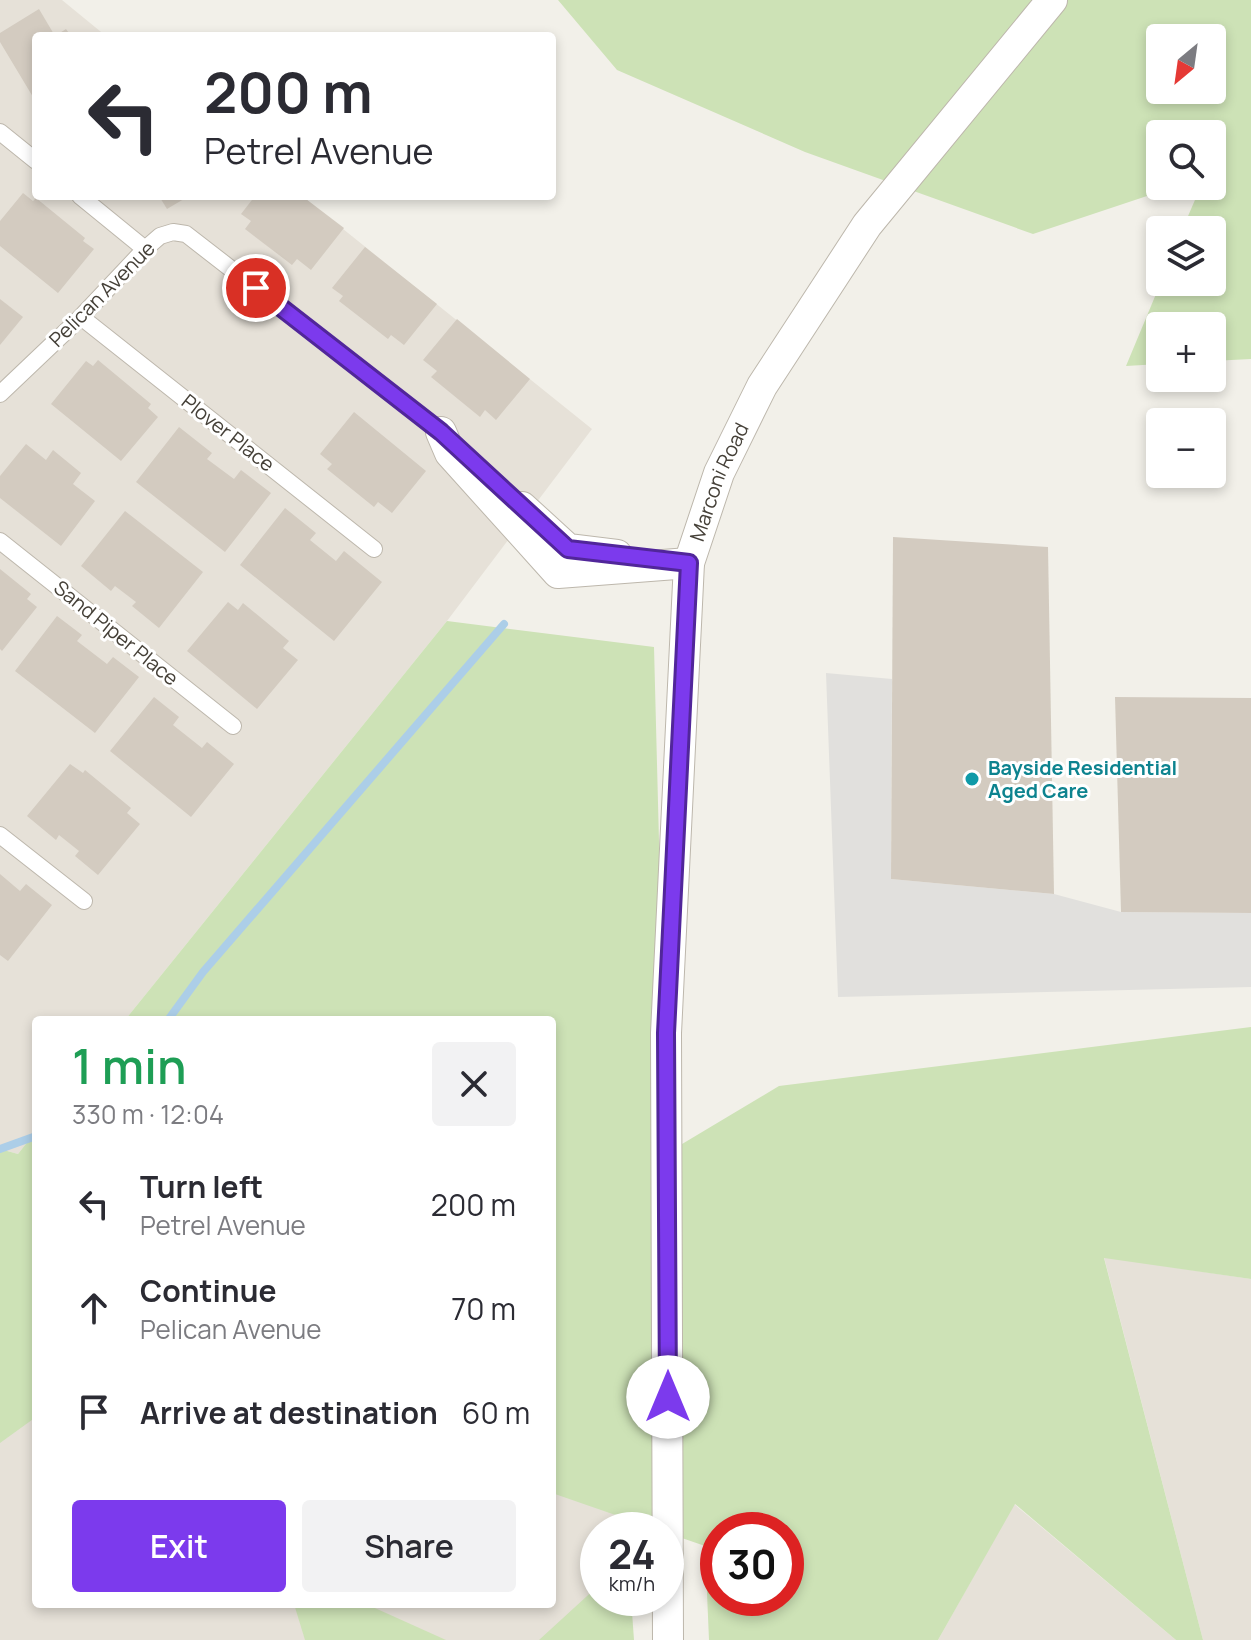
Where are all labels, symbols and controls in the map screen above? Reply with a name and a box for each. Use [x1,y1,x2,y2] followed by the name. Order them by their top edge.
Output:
[1146,24,1226,104] north arrow
[1146,24,1226,488] map controls
[204,53,373,130] text: 200 m
[72,64,176,168] icon: left
[1146,120,1226,200] button: search
[204,126,434,175] text: Petrel Avenue
[1146,216,1226,296] button: layers
[43,235,161,353] street label: Pelican Avenue
[222,254,290,322] pin
[234,266,278,310] icon: arrive
[1146,312,1226,392] button: +
[176,388,280,477] street label: Plover Place
[1146,408,1226,488] button: −
[683,418,755,545] street label: Marconi Road
[48,574,184,691] street label: Sand Piper Place
[988,754,1177,804] place label: Bayside Residential Aged Care
[963,770,981,788] marker: Bayside Residential Aged Care
[72,1033,186,1098] text: 1 min
[432,1042,516,1126] button: close
[72,1096,224,1132] text: 330 m · 12:04
[140,1166,263,1207] text: Turn left
[72,1182,116,1226] icon: left
[431,1184,516,1225] text: 200 m
[140,1207,306,1243] text: Petrel Avenue
[140,1270,276,1311] text: Continue
[72,1286,116,1330] icon: ahead
[451,1288,516,1329] text: 70 m
[140,1311,321,1347] text: Pelican Avenue
[626,1355,710,1439] position arrow
[72,1390,116,1434] icon: arrive
[140,1392,438,1433] text: Arrive at destination
[462,1392,530,1433] text: 60 m
[72,1500,286,1592] button: Exit
[302,1500,516,1592] button: Share
[700,1512,804,1616] speed limit sign: 30
[608,1526,656,1581] text: 24
[609,1570,655,1597] text: km/h

